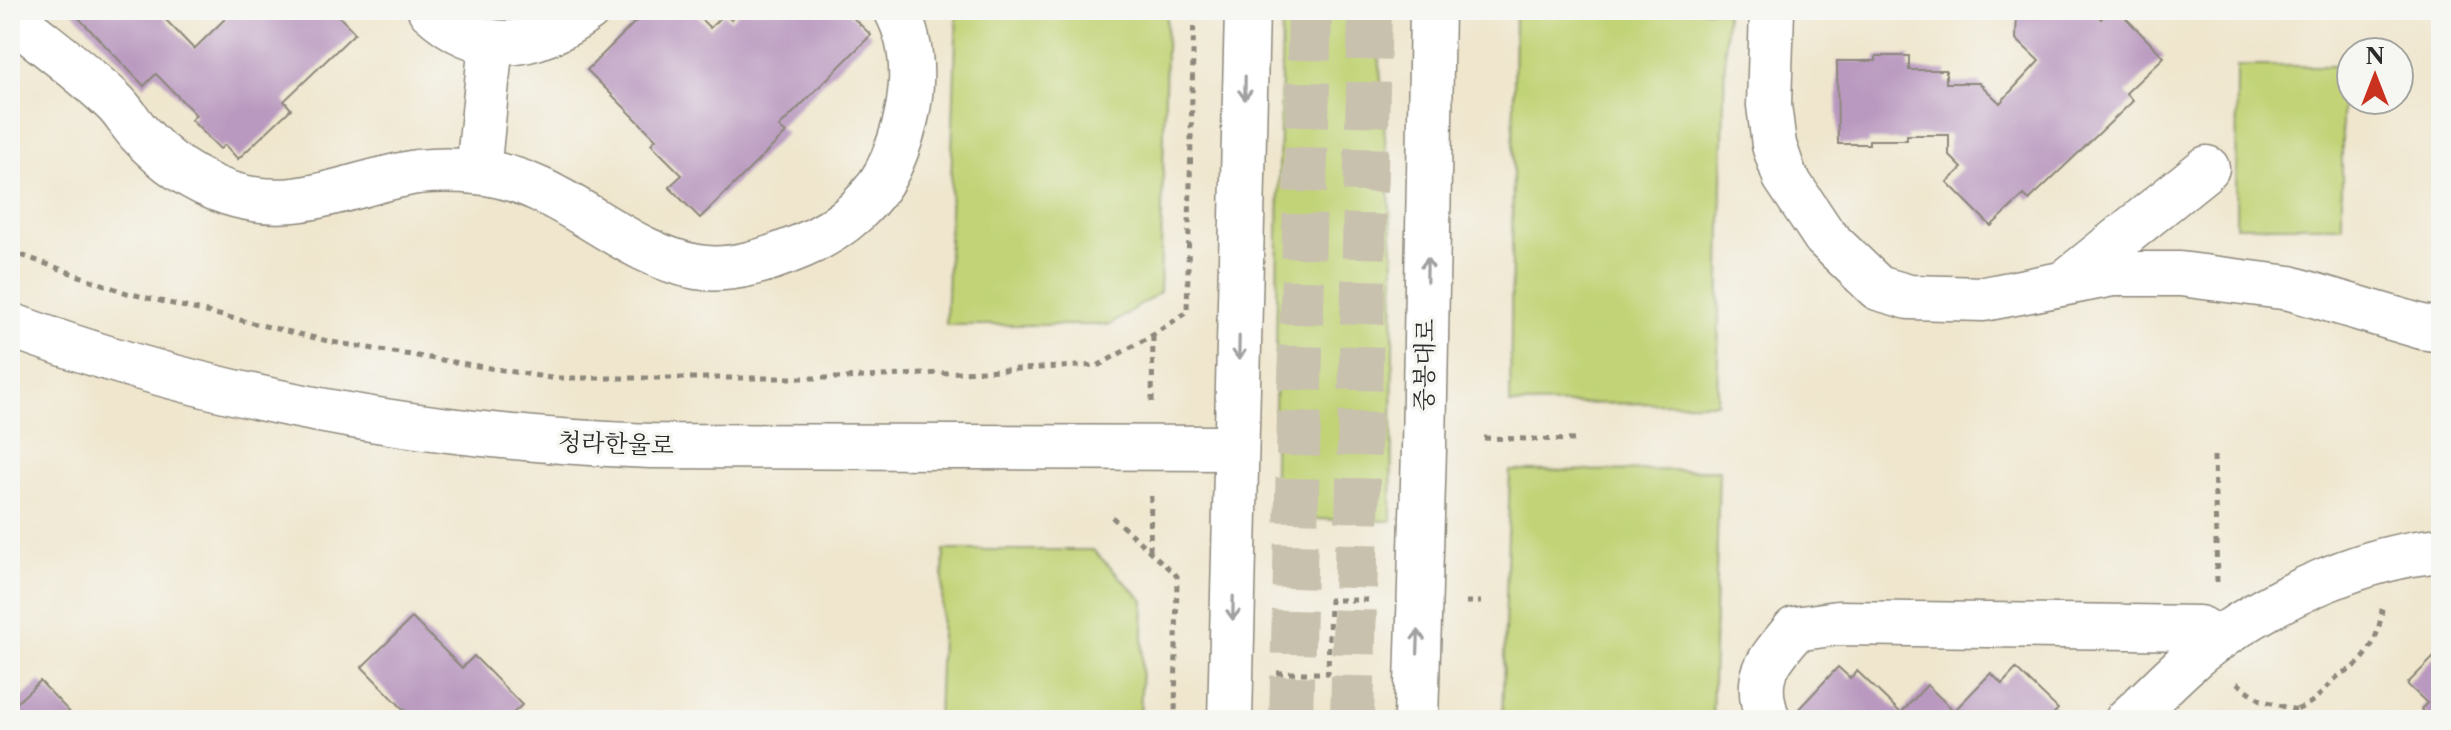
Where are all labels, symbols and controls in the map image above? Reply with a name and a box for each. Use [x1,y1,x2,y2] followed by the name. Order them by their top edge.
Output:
[2335,36,2415,116] north arrow
[2365,43,2385,70] text: N
[1237,74,1252,101] one-way arrow
[1419,257,1435,284] one-way arrow
[1409,318,1440,412] street label: 중봉대로
[1231,334,1246,361] one-way arrow
[558,427,674,460] street label: 청라한울로
[1225,594,1241,621] one-way arrow
[1410,629,1425,656] one-way arrow

